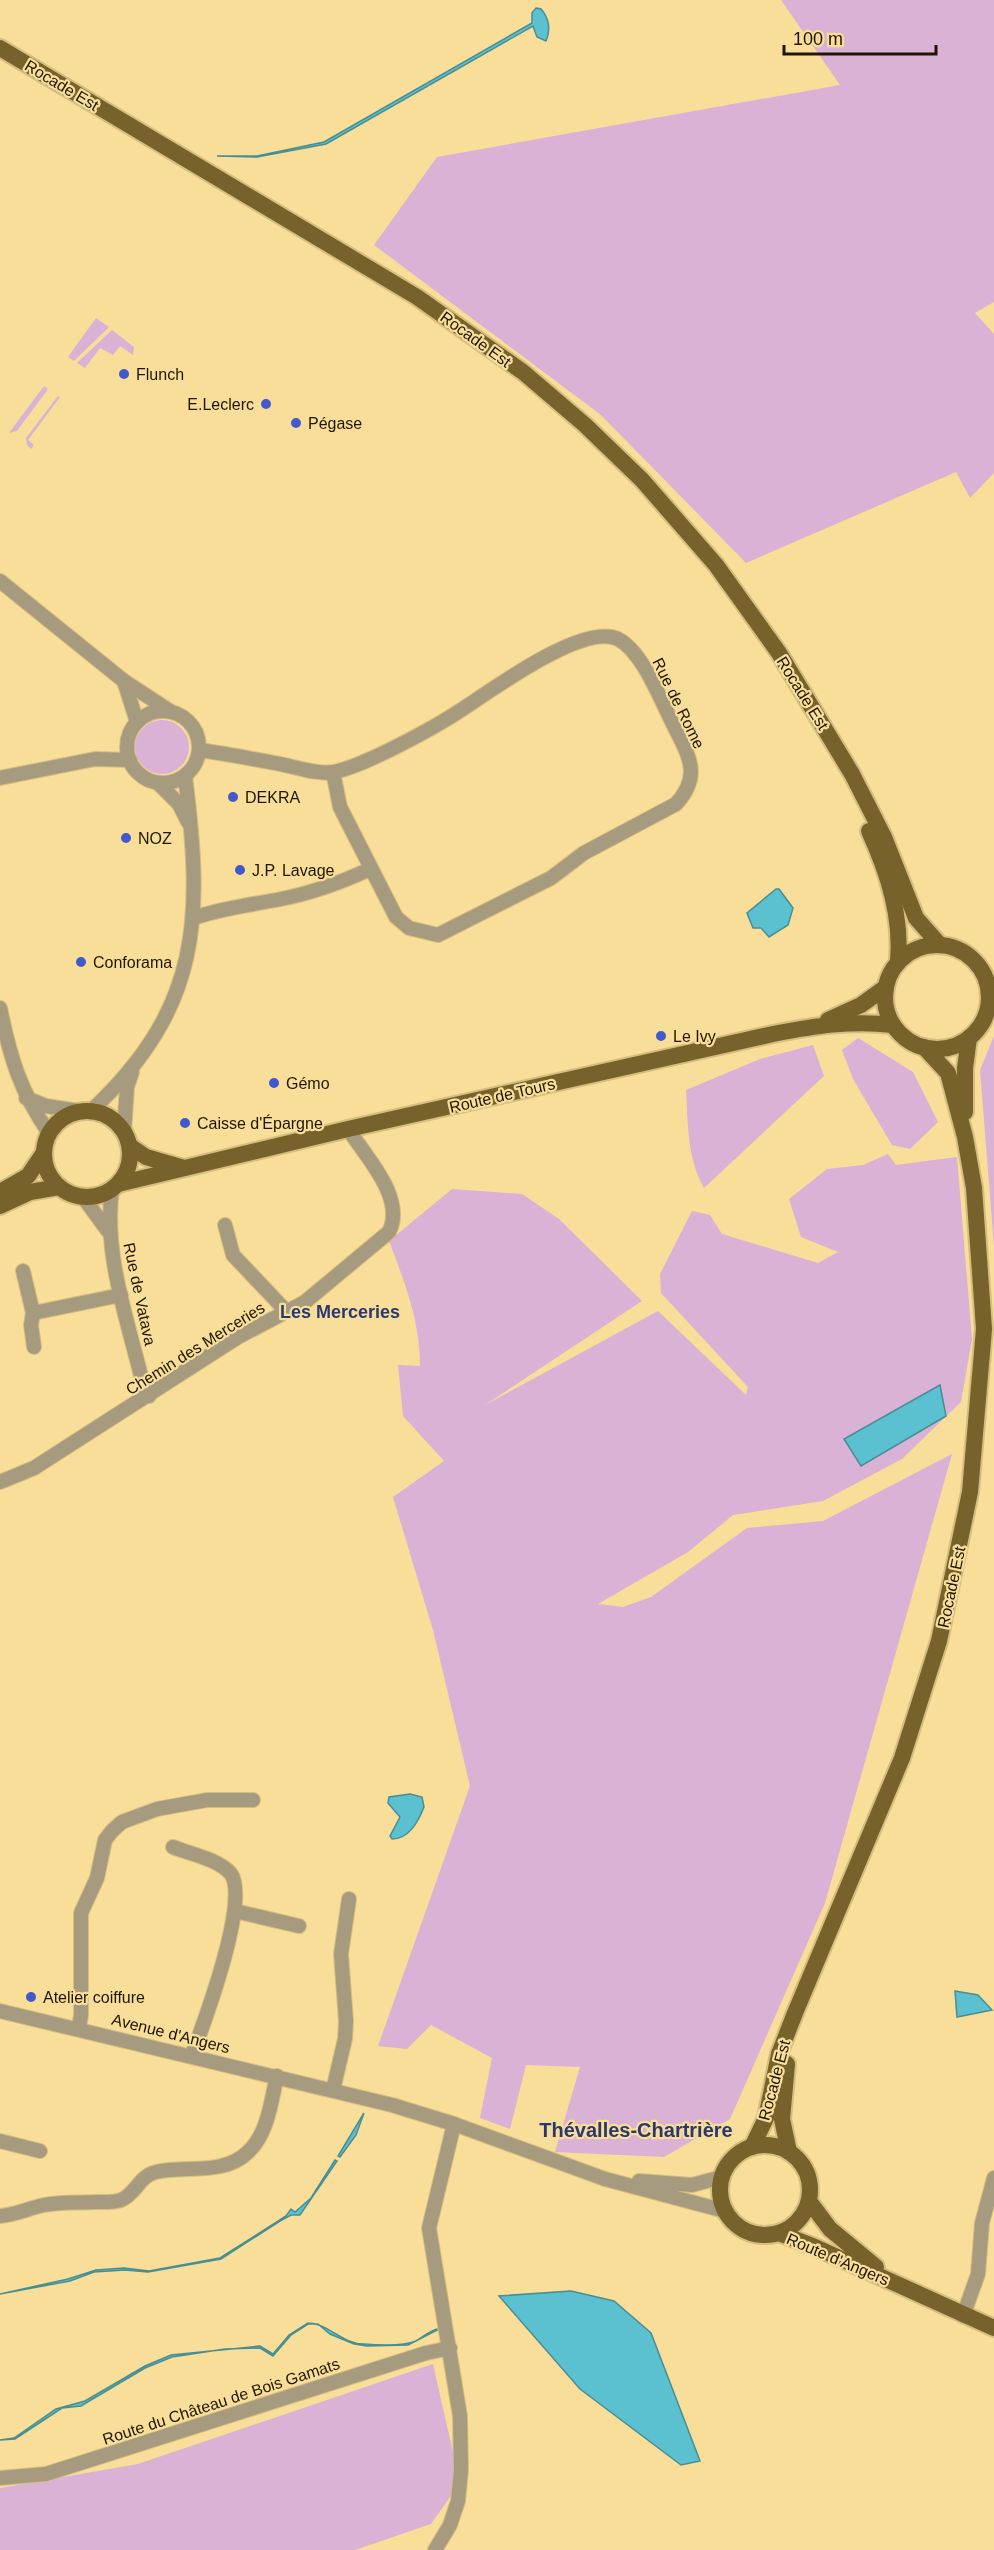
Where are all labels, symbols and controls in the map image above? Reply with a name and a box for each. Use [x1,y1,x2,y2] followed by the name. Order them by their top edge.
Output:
[784,18,936,56] scale bar
[793,29,843,49] text: 100 m
[22,57,102,114] street label: Rocade Est
[437,308,515,371] street label: Rocade Est
[136,366,184,383] place label: Flunch
[117,367,131,381] marker: Flunch
[187,396,254,413] place label: E.Leclerc
[259,397,273,411] marker: E.Leclerc
[308,415,362,432] place label: Pégase
[289,416,303,430] marker: Pégase
[773,654,832,733] street label: Rocade Est
[649,655,708,751] street label: Rue de Rome
[245,789,300,806] place label: DEKRA
[226,790,240,804] marker: DEKRA
[138,830,172,847] place label: NOZ
[119,831,133,845] marker: NOZ
[252,862,335,879] place label: J.P. Lavage
[233,863,247,877] marker: J.P. Lavage
[93,954,172,971] place label: Conforama
[74,955,88,969] marker: Conforama
[673,1028,716,1045] place label: Le Ivy
[654,1029,668,1043] marker: Le Ivy
[286,1075,330,1092] place label: Gémo
[447,1075,557,1116] street label: Route de Tours
[267,1076,281,1090] marker: Gémo
[197,1114,323,1132] place label: Caisse d'Épargne
[178,1116,192,1130] marker: Caisse d'Épargne
[120,1241,159,1347] street label: Rue de Vatava
[123,1299,268,1398] street label: Chemin des Merceries
[280,1302,400,1322] district label: Les Merceries
[935,1544,969,1629] street label: Rocade Est
[43,1989,145,2006] place label: Atelier coiffure
[24,1990,38,2004] marker: Atelier coiffure
[110,2011,232,2056] street label: Avenue d'Angers
[756,2037,794,2122] street label: Rocade Est
[539,2119,733,2141] district label: Thévalles-Chartrière
[784,2230,892,2289] street label: Route d'Angers
[101,2355,342,2448] street label: Route du Château de Bois Gamats

